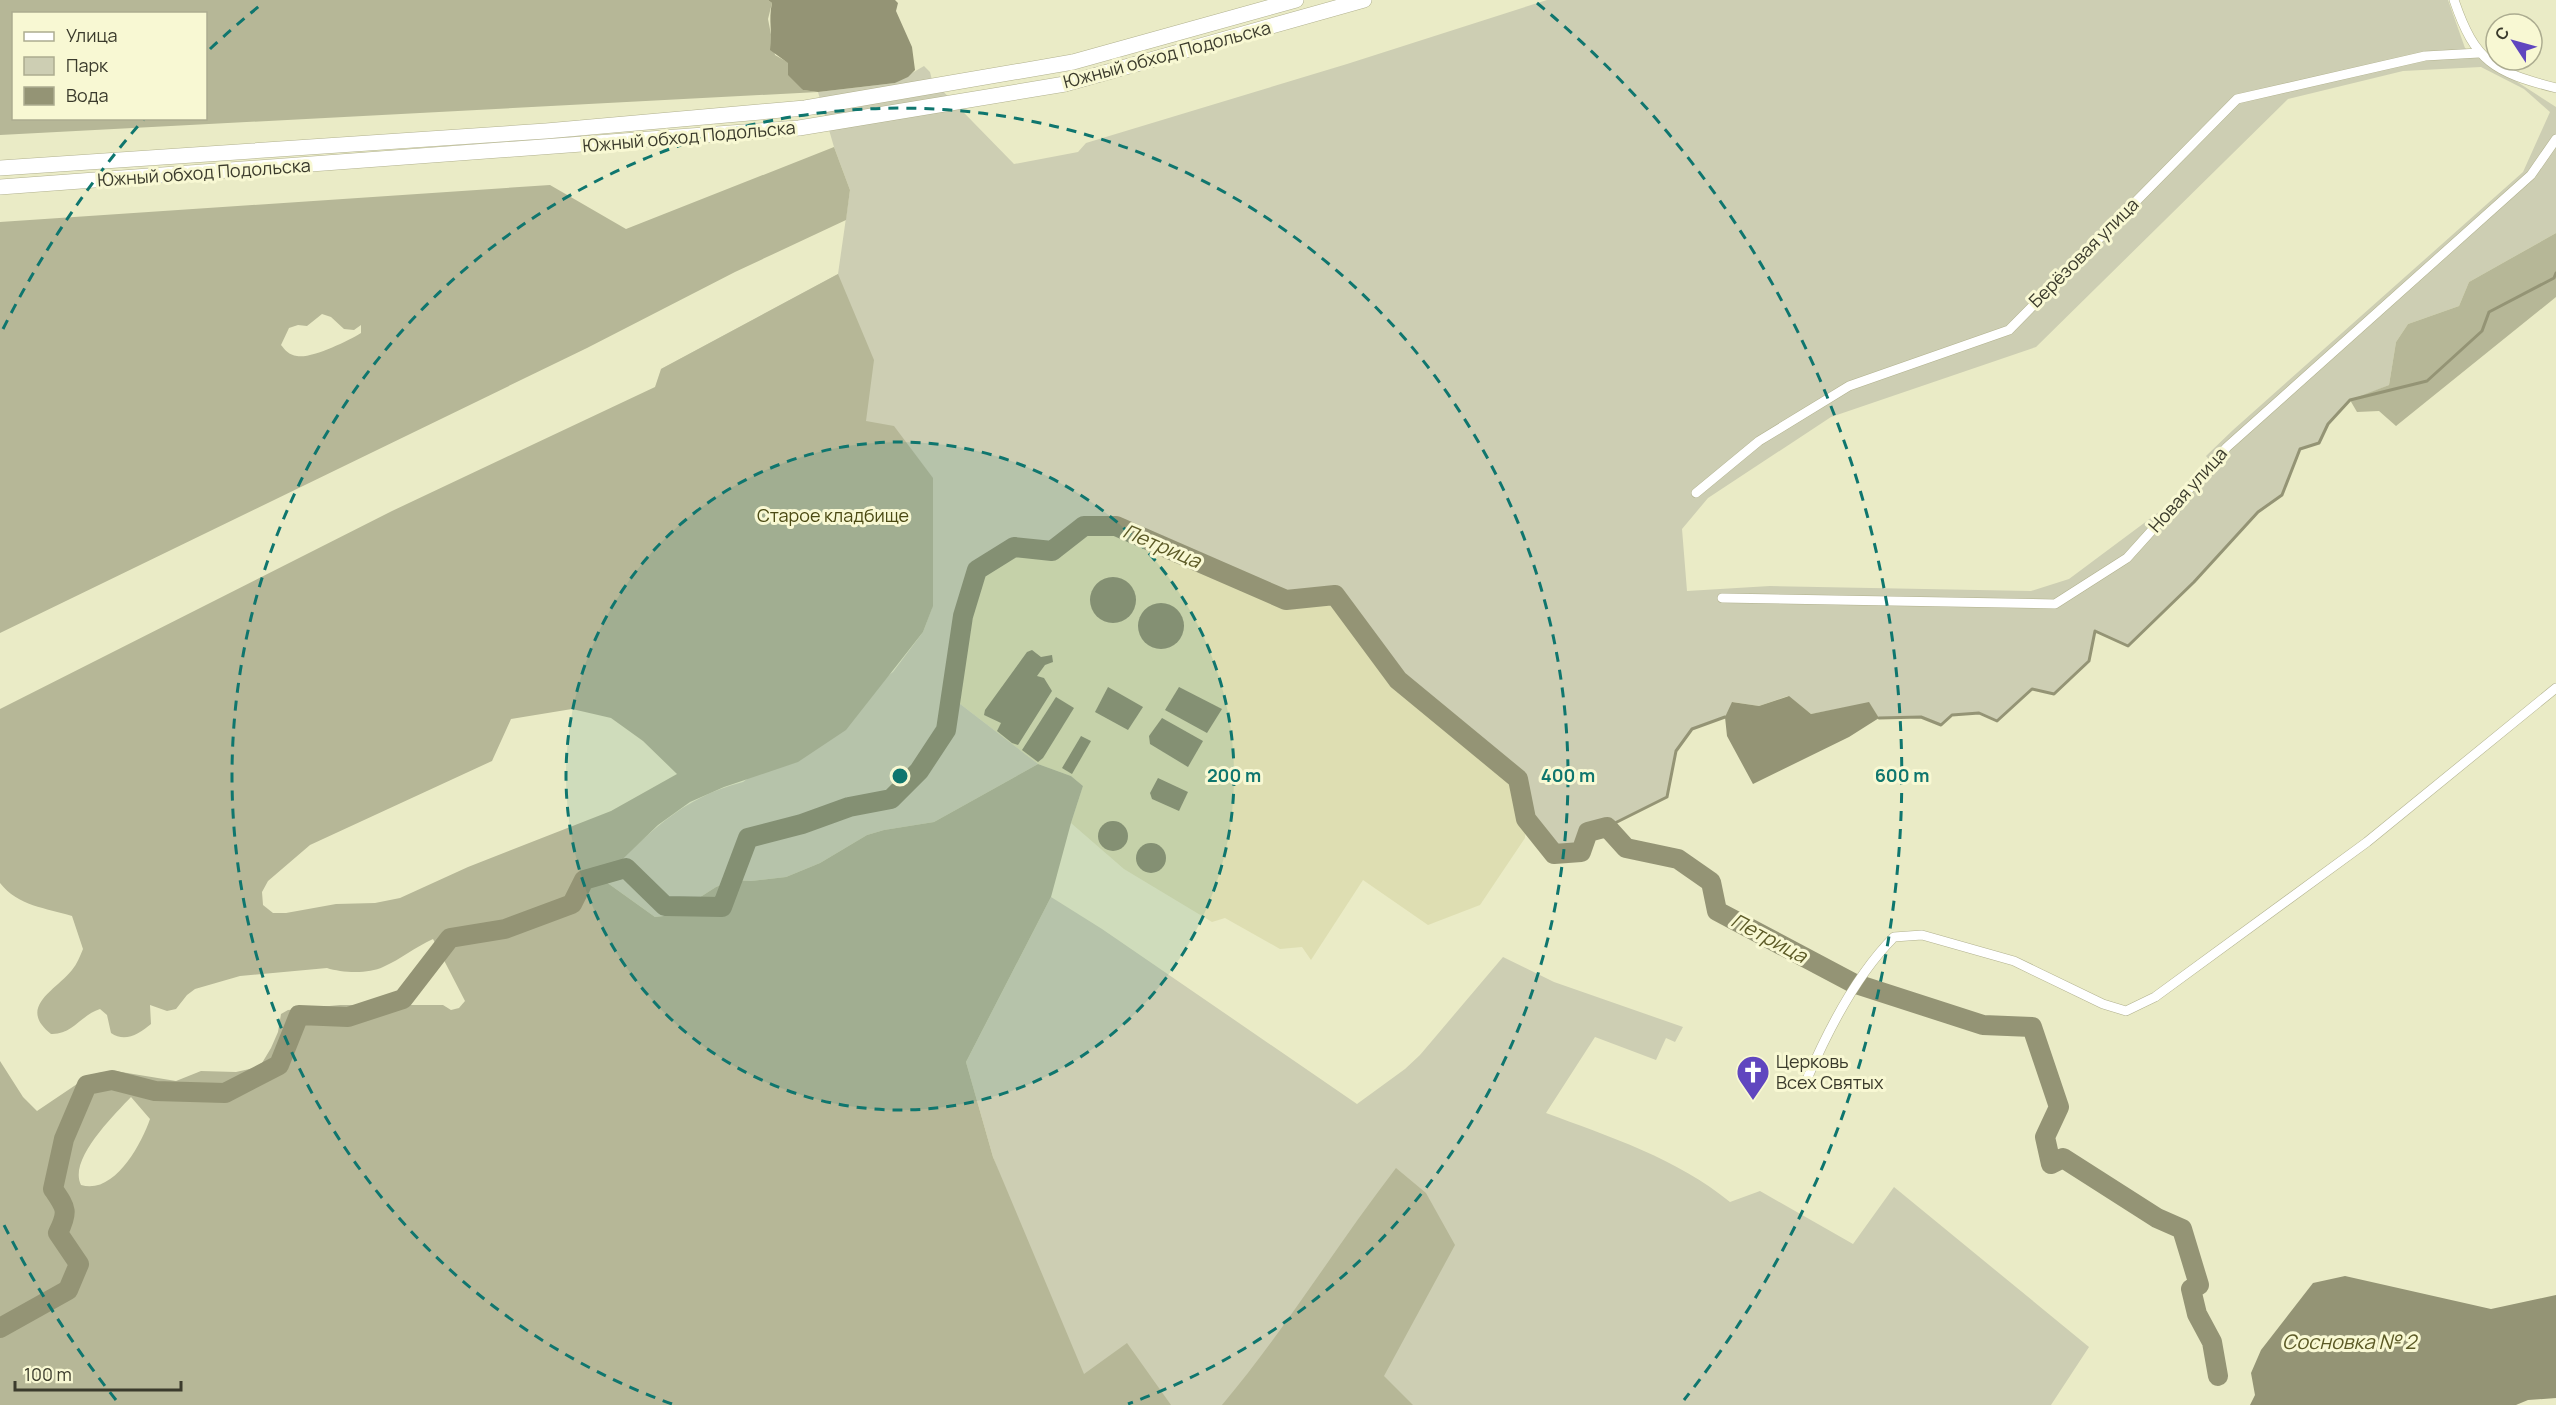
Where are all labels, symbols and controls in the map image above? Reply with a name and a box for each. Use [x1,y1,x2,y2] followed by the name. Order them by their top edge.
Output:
[12,12,207,120] legend
[2484,12,2544,72] north arrow
[1060,15,1273,93] street label: Южный обход Подольска
[2489,22,2514,44] text: С
[66,23,118,47] text: Улица
[66,53,109,77] text: Парк
[66,83,108,107] text: Вода
[581,115,796,157] street label: Южный обход Подольска
[96,153,311,191] street label: Южный обход Подольска
[2023,192,2143,312] street label: Берёзовая улица
[2143,442,2232,537] street label: Новая улица
[757,503,909,527] park label: Старое кладбище
[1119,517,1206,574] water label: Петрица
[1207,763,1261,787] text: 200 m
[1541,763,1595,787] text: 400 m
[1875,763,1929,787] text: 600 m
[890,766,910,786] centre of rings
[1727,906,1813,969] water label: Петрица
[1776,1049,1884,1094] place label: Церковь Всех Святых
[1735,1054,1771,1101] church icon: Церковь Всех Святых
[2282,1328,2419,1355] water label: Сосновка № 2
[15,1354,182,1392] scale bar
[24,1362,72,1386] text: 100 m

